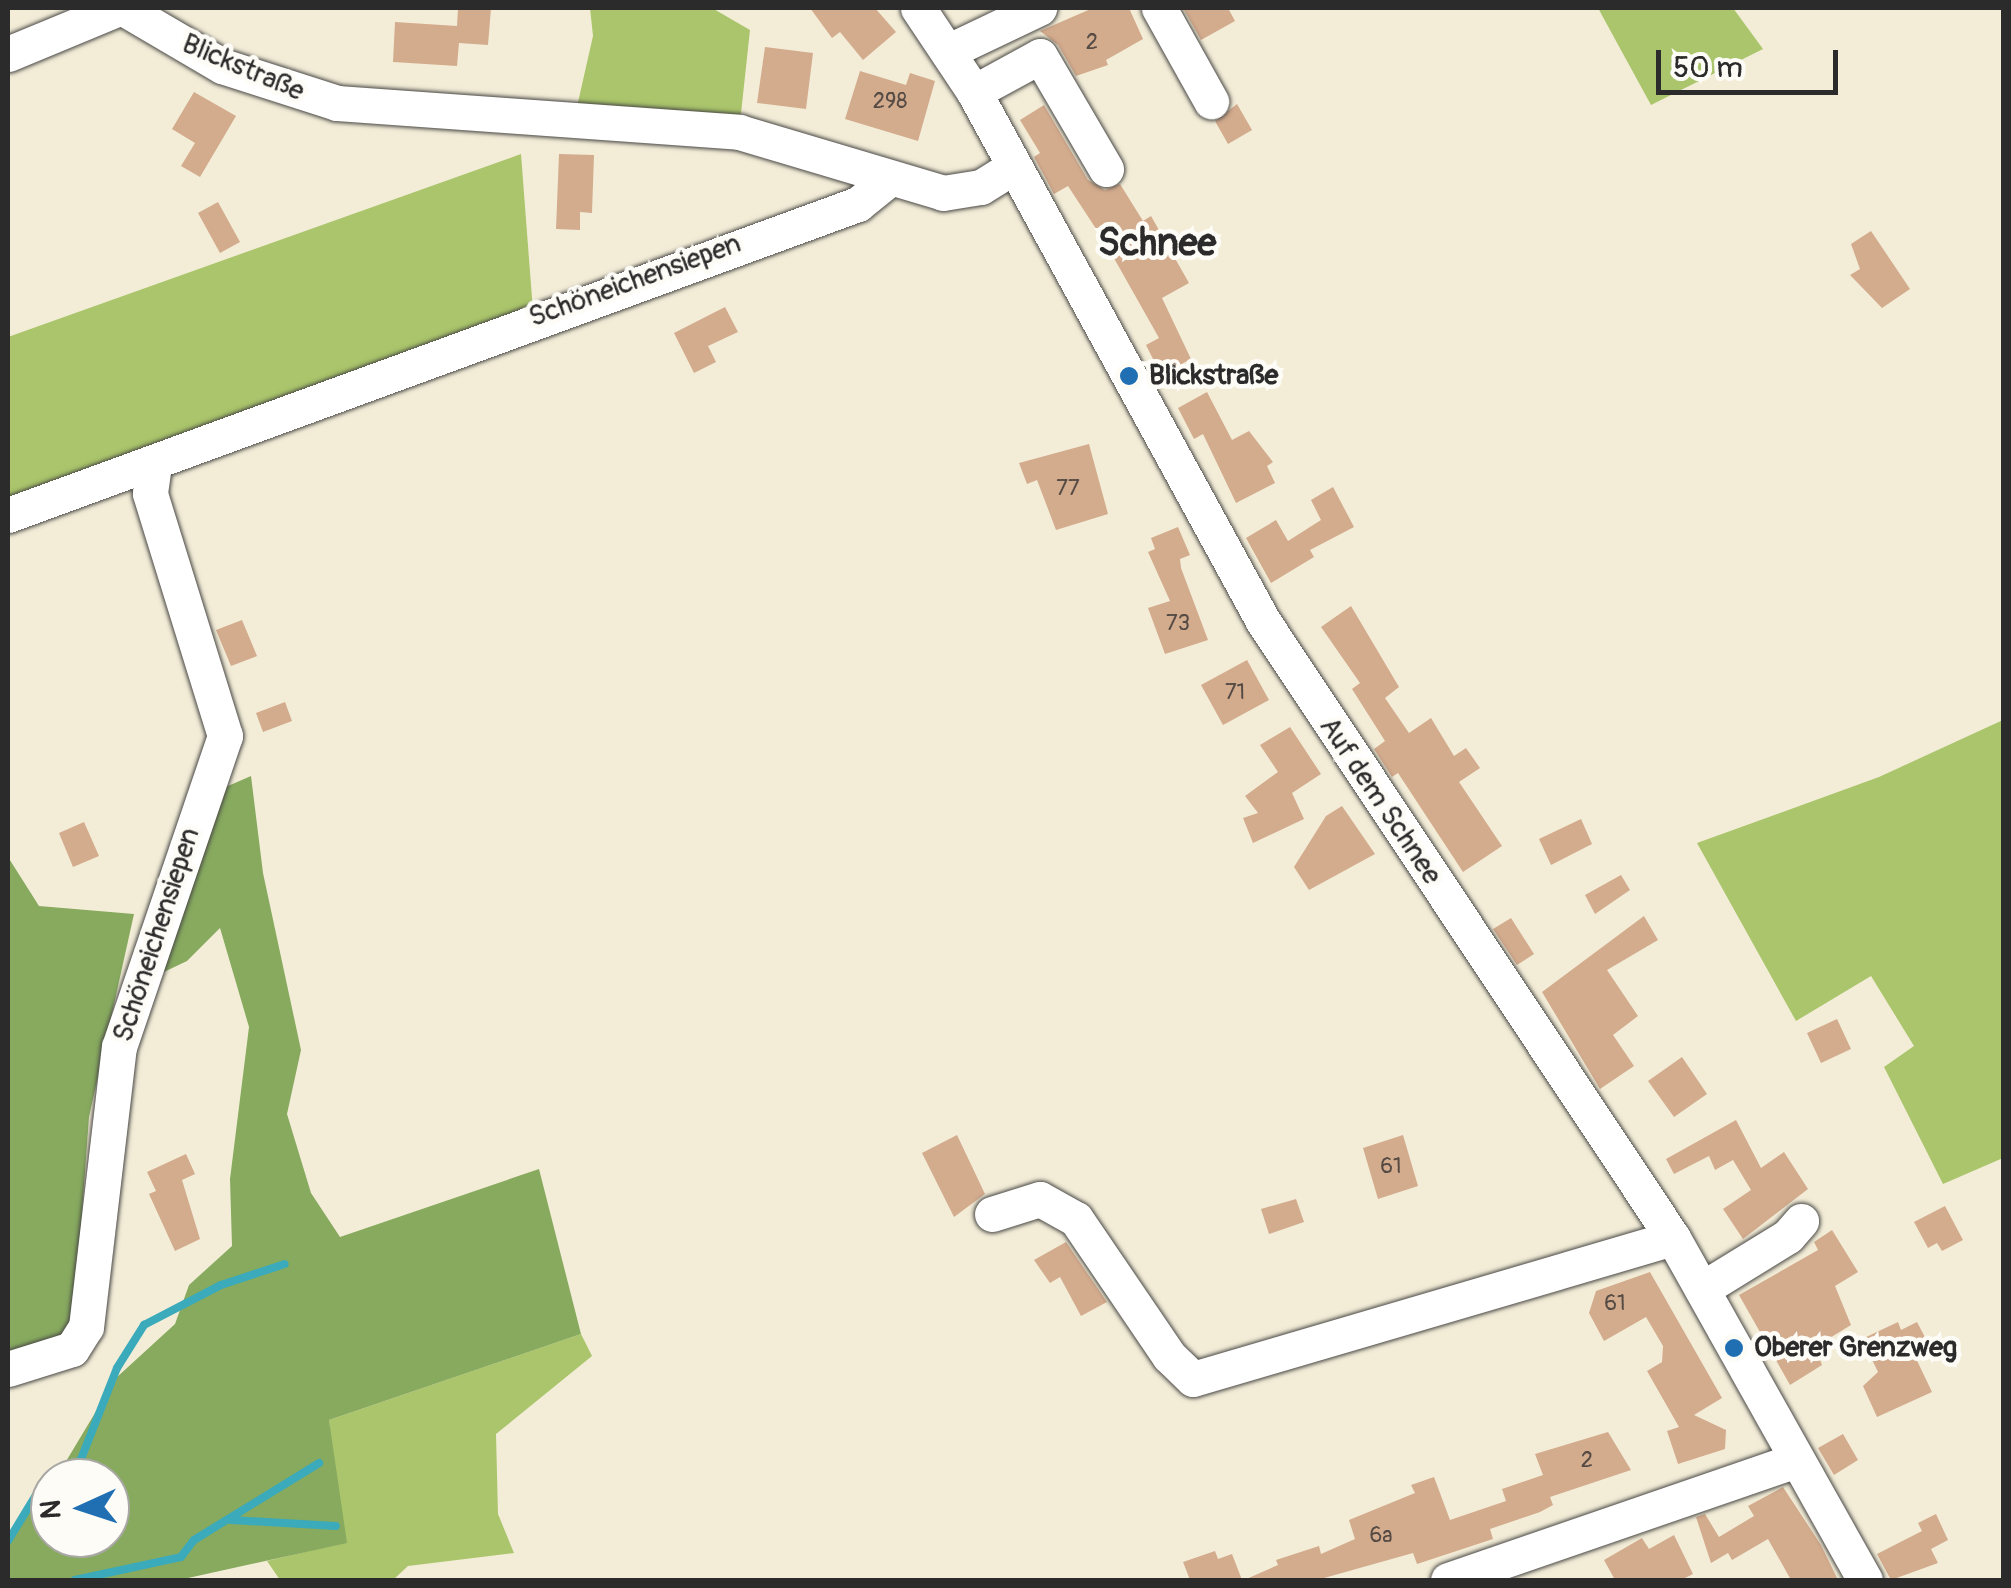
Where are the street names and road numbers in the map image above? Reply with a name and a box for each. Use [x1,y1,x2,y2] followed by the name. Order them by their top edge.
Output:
[177,27,309,109] street label: Blickstraße
[524,227,746,335] street label: Schöneichensiepen
[1312,711,1448,891] street label: Auf dem Schnee
[107,824,207,1046] street label: Schöneichensiepen

